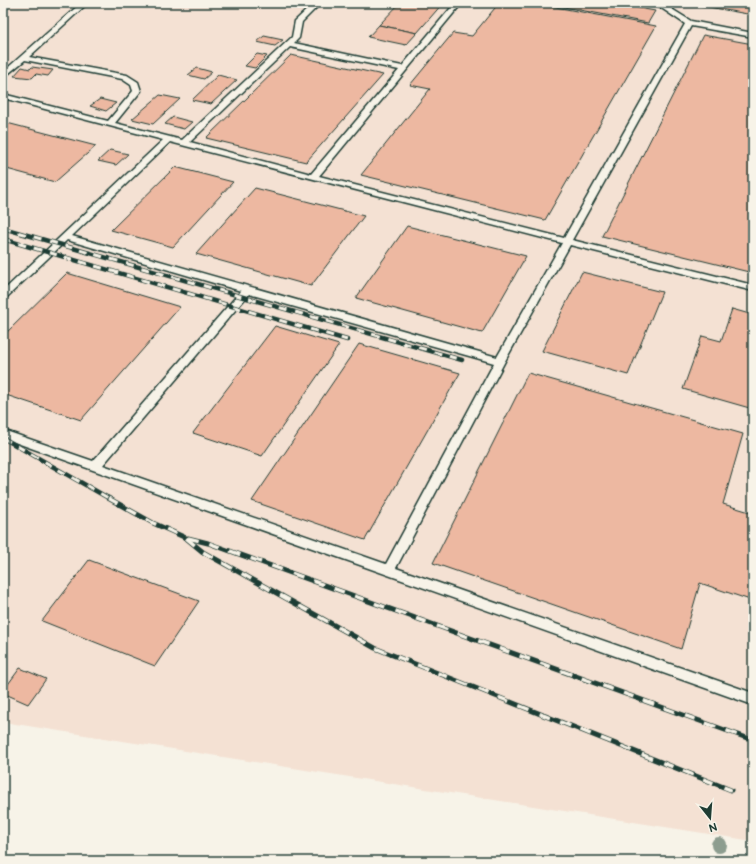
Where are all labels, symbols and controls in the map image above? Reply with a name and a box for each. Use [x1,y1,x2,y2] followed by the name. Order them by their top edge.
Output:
[690,798,730,838] north arrow
[707,820,719,835] text: N

